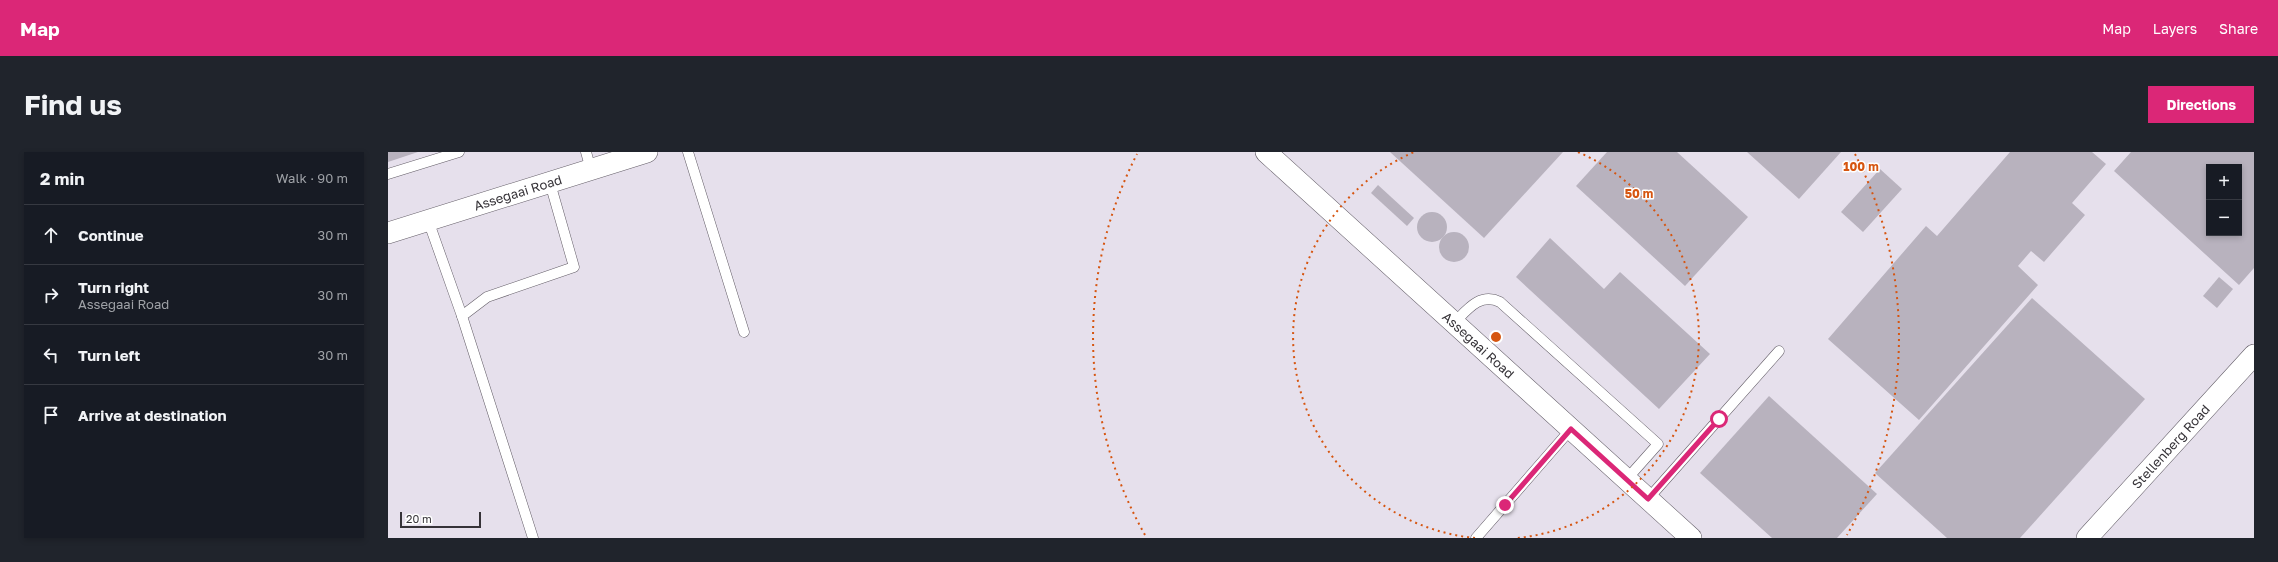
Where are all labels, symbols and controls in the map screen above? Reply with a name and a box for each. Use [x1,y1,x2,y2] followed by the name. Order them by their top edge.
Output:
[20,17,60,40] text: Map
[2102,20,2131,37] text: Map
[2153,20,2197,37] text: Layers
[2219,20,2258,37] text: Share
[2148,86,2254,123] button: Directions
[24,88,122,121] text: Find us
[1843,159,1879,174] text: 100 m
[2206,164,2242,236] map controls
[2206,164,2242,200] button: +
[40,168,84,189] text: 2 min
[276,170,348,186] text: Walk · 90 m
[472,171,564,214] street label: Assegaai Road
[1625,186,1653,201] text: 50 m
[2206,200,2242,236] button: −
[40,224,62,246] icon: ahead
[78,226,144,244] text: Continue
[318,227,348,243] text: 30 m
[78,278,149,296] text: Turn right
[40,284,62,306] icon: right
[318,287,348,303] text: 30 m
[78,296,169,312] text: Assegaai Road
[1439,308,1518,382] street label: Assegaai Road
[1489,330,1503,344] centre of rings
[40,344,62,366] icon: left
[78,346,140,364] text: Turn left
[318,347,348,363] text: 30 m
[2128,401,2213,492] street label: Stellenberg Road
[40,404,62,426] icon: arrive
[78,406,227,424] text: Arrive at destination
[1710,410,1728,428] route start
[1496,496,1514,514] route end
[400,510,481,529] scale bar
[406,512,432,525] text: 20 m

